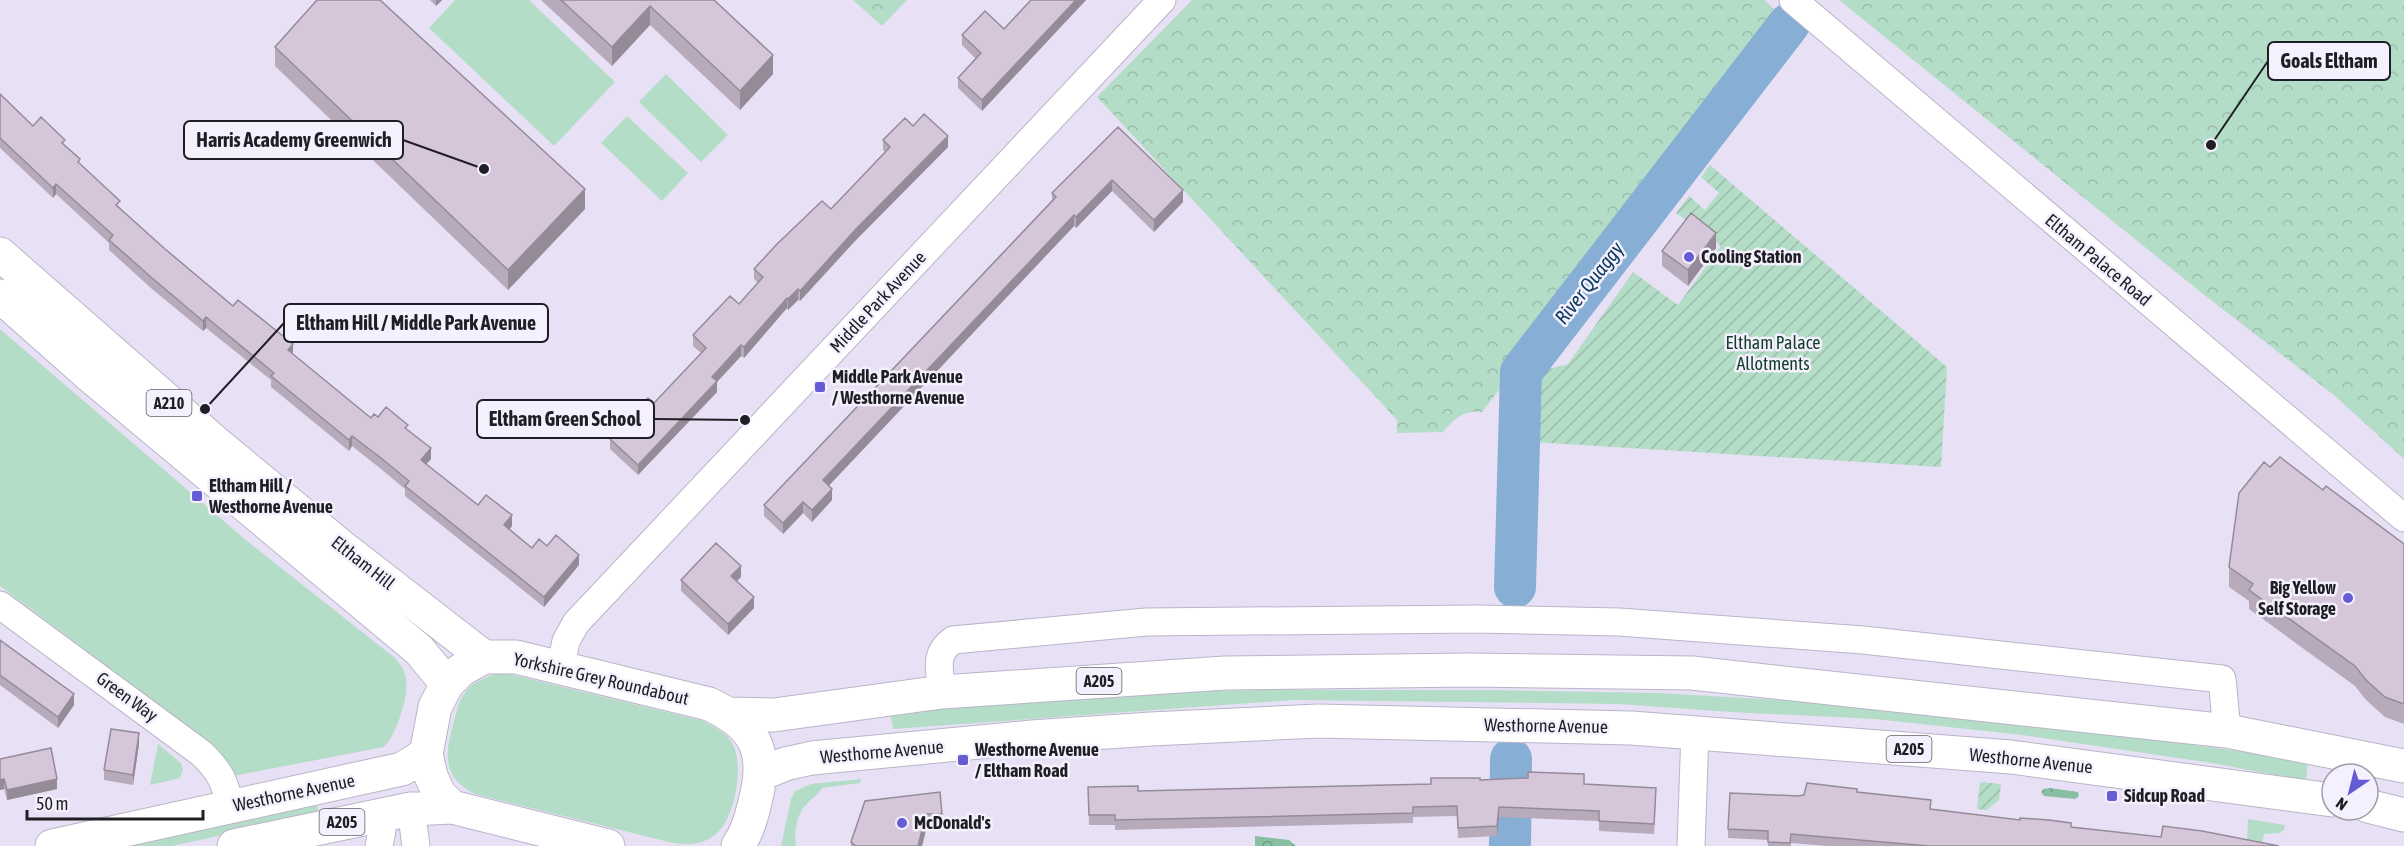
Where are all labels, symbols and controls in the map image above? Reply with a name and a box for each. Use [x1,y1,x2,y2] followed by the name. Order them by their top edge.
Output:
[2268,42,2390,80] callout: Goals Eltham
[2280,49,2378,72] text: Goals Eltham
[184,121,403,159] callout: Harris Academy Greenwich
[196,128,392,151] text: Harris Academy Greenwich
[2041,209,2156,310] street label: Eltham Palace Road
[1549,237,1628,328] water label: River Quaggy
[1701,246,1802,267] place label: Cooling Station
[825,247,930,357] street label: Middle Park Avenue
[1682,250,1696,264] marker: Cooling Station
[284,304,548,342] callout: Eltham Hill / Middle Park Avenue
[296,311,536,334] text: Eltham Hill / Middle Park Avenue
[1726,332,1820,374] park label: Eltham Palace Allotments
[832,366,964,408] place label: Middle Park Avenue / Westhorne Avenue
[813,380,827,394] marker: Middle Park Avenue / Westhorne Avenue
[146,390,192,416] road number: A210
[477,400,654,438] callout: Eltham Green School
[489,407,642,430] text: Eltham Green School
[208,475,333,517] place label: Eltham Hill / Westhorne Avenue
[190,489,204,503] marker: Eltham Hill / Westhorne Avenue
[328,531,399,594] street label: Eltham Hill
[2258,577,2336,619] place label: Big Yellow Self Storage
[2341,591,2355,605] marker: Big Yellow Self Storage
[511,648,691,709] street label: Yorkshire Grey Roundabout
[93,667,162,726] street label: Green Way
[1076,668,1122,694] road number: A205
[1484,714,1608,737] street label: Westhorne Avenue
[819,736,945,767] street label: Westhorne Avenue
[1886,736,1932,762] road number: A205
[974,739,1099,781] place label: Westhorne Avenue / Eltham Road
[1968,744,2094,777] street label: Westhorne Avenue
[956,753,970,767] marker: Westhorne Avenue / Eltham Road
[2320,762,2380,822] north arrow
[231,769,357,816] street label: Westhorne Avenue
[27,783,202,821] scale bar
[2124,785,2205,806] place label: Sidcup Road
[2105,789,2119,803] marker: Sidcup Road
[36,793,68,814] text: 50 m
[2332,794,2350,814] text: N
[320,809,364,835] road number: A205
[914,812,991,833] place label: McDonald's
[895,816,909,830] marker: McDonald's

